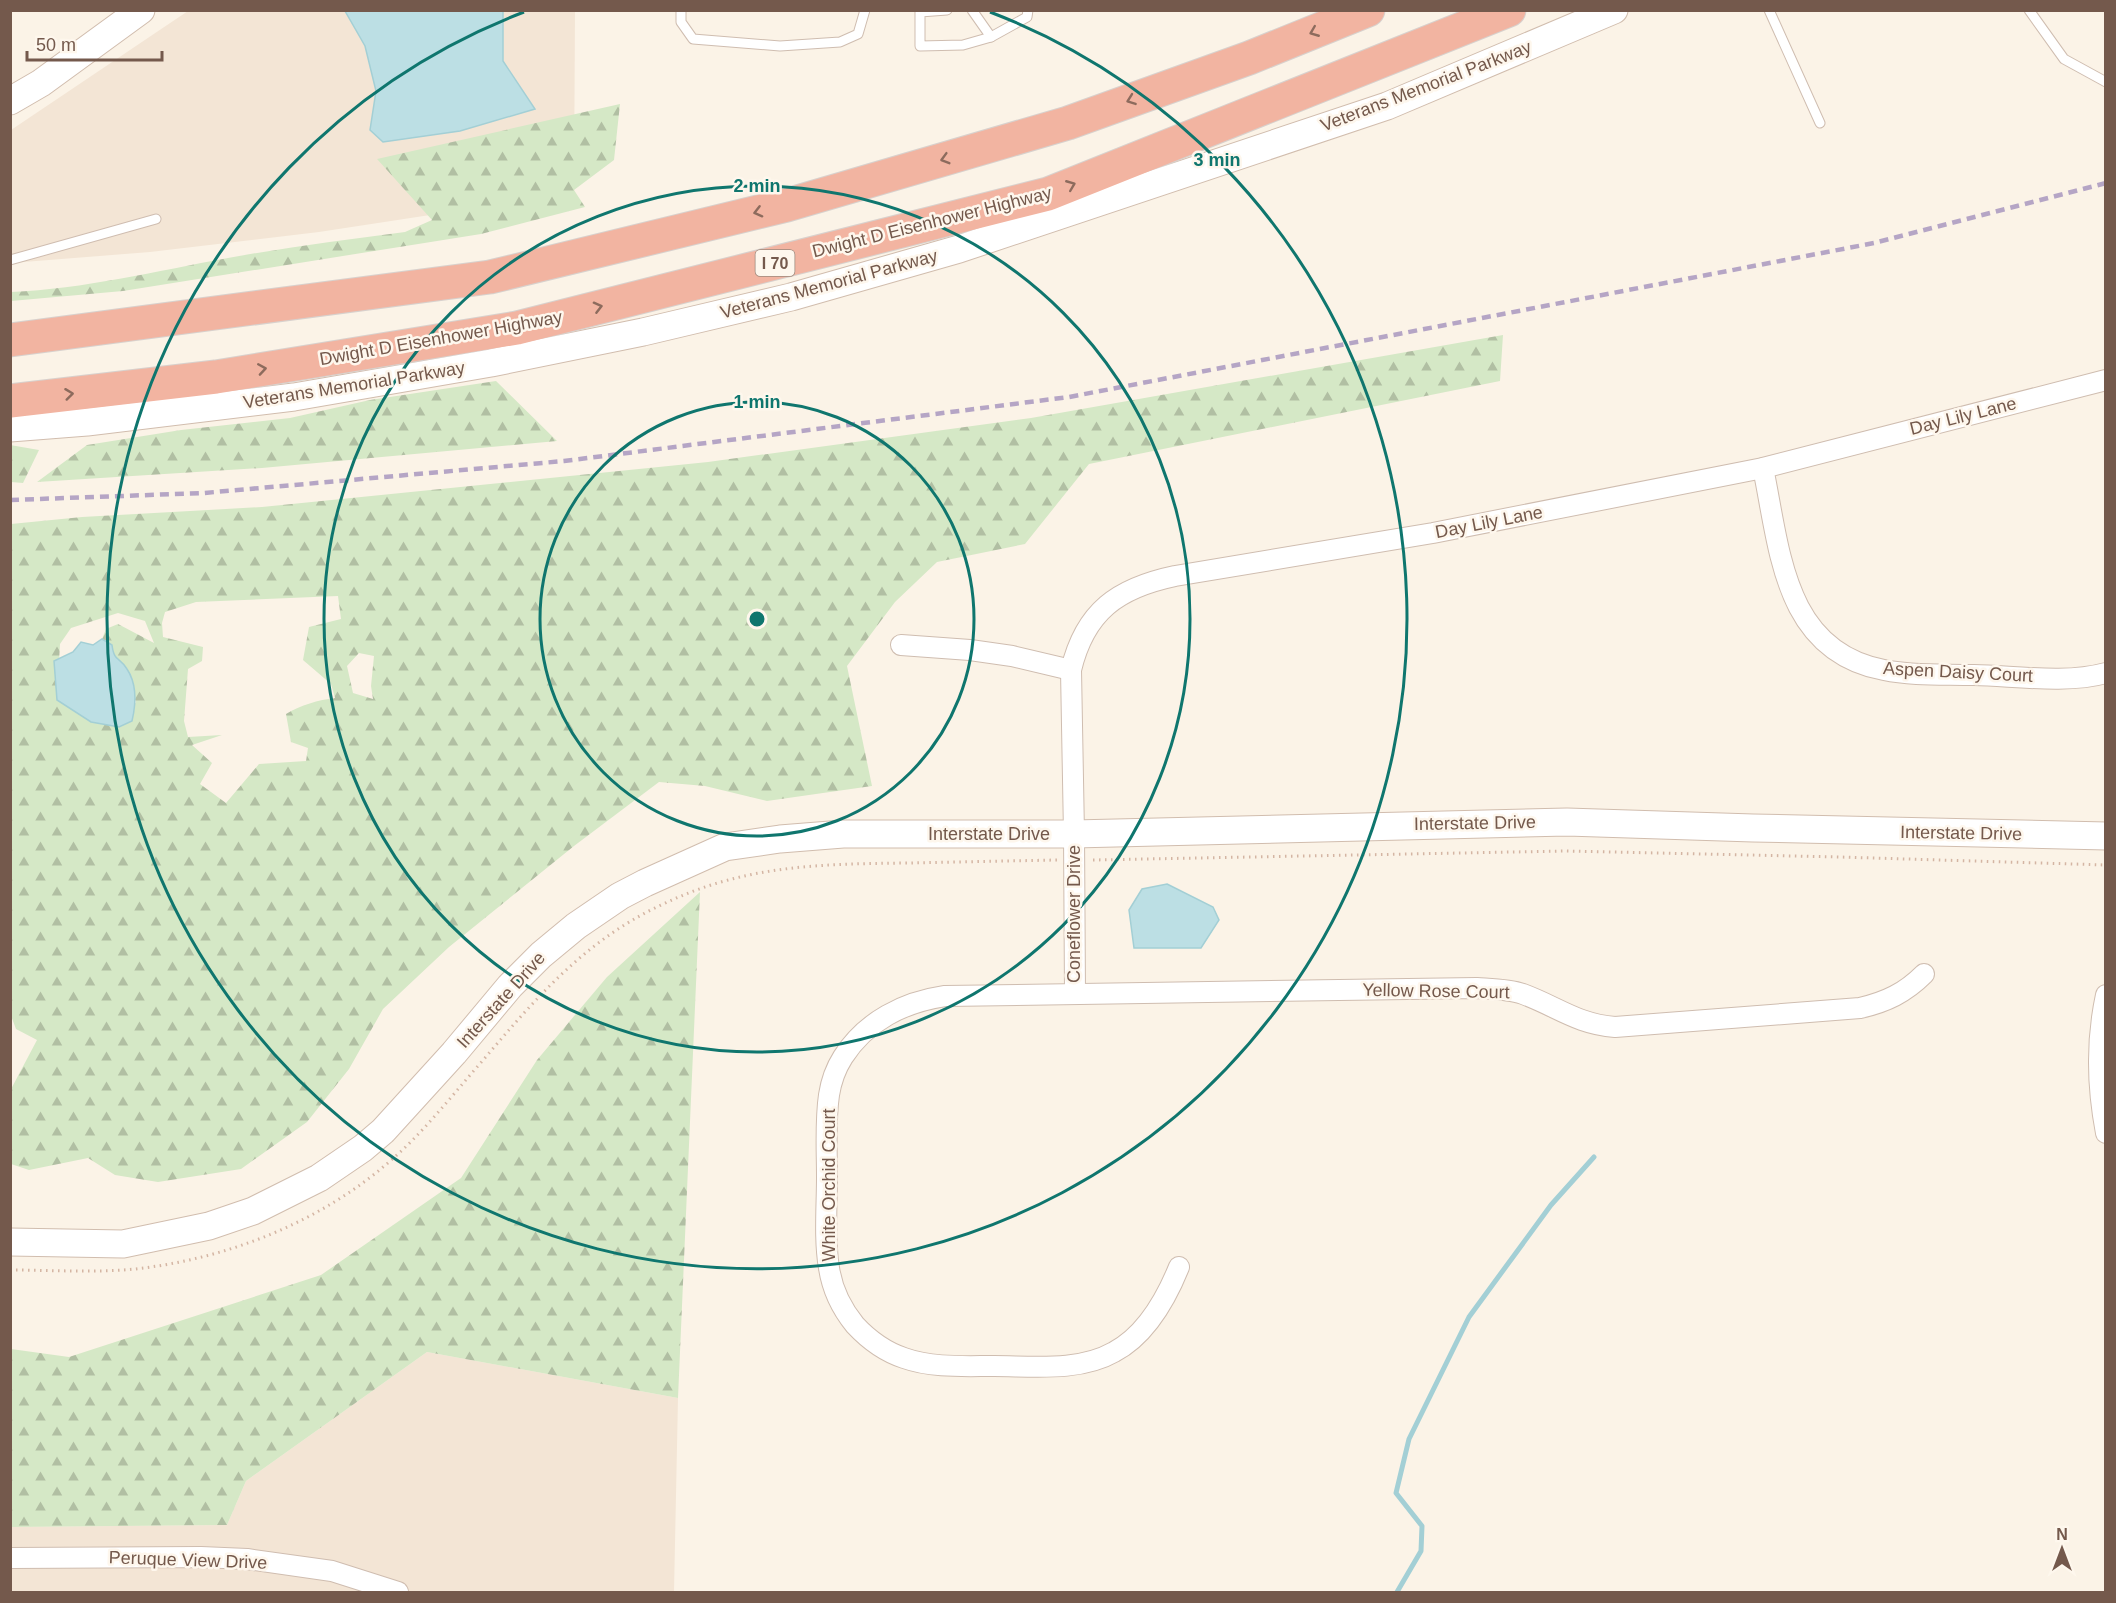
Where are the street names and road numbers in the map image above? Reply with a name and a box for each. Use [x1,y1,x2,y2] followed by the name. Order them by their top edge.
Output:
[1318,37,1534,135] street label: Veterans Memorial Parkway
[810,183,1054,261] street label: Dwight D Eisenhower Highway
[718,245,940,323] street label: Veterans Memorial Parkway
[756,250,794,276] road number: I 70
[318,307,564,369] street label: Dwight D Eisenhower Highway
[242,358,466,412] street label: Veterans Memorial Parkway
[1908,393,2018,439] street label: Day Lily Lane
[1434,502,1544,542] street label: Day Lily Lane
[1883,658,2033,686] street label: Aspen Daisy Court
[1414,812,1536,834] street label: Interstate Drive
[1900,822,2022,844] street label: Interstate Drive
[928,824,1050,844] street label: Interstate Drive
[1064,845,1084,983] street label: Coneflower Drive
[453,948,549,1052] street label: Interstate Drive
[1362,980,1510,1002] street label: Yellow Rose Court
[819,1108,839,1262] street label: White Orchid Court
[108,1547,268,1573] street label: Peruque View Drive

